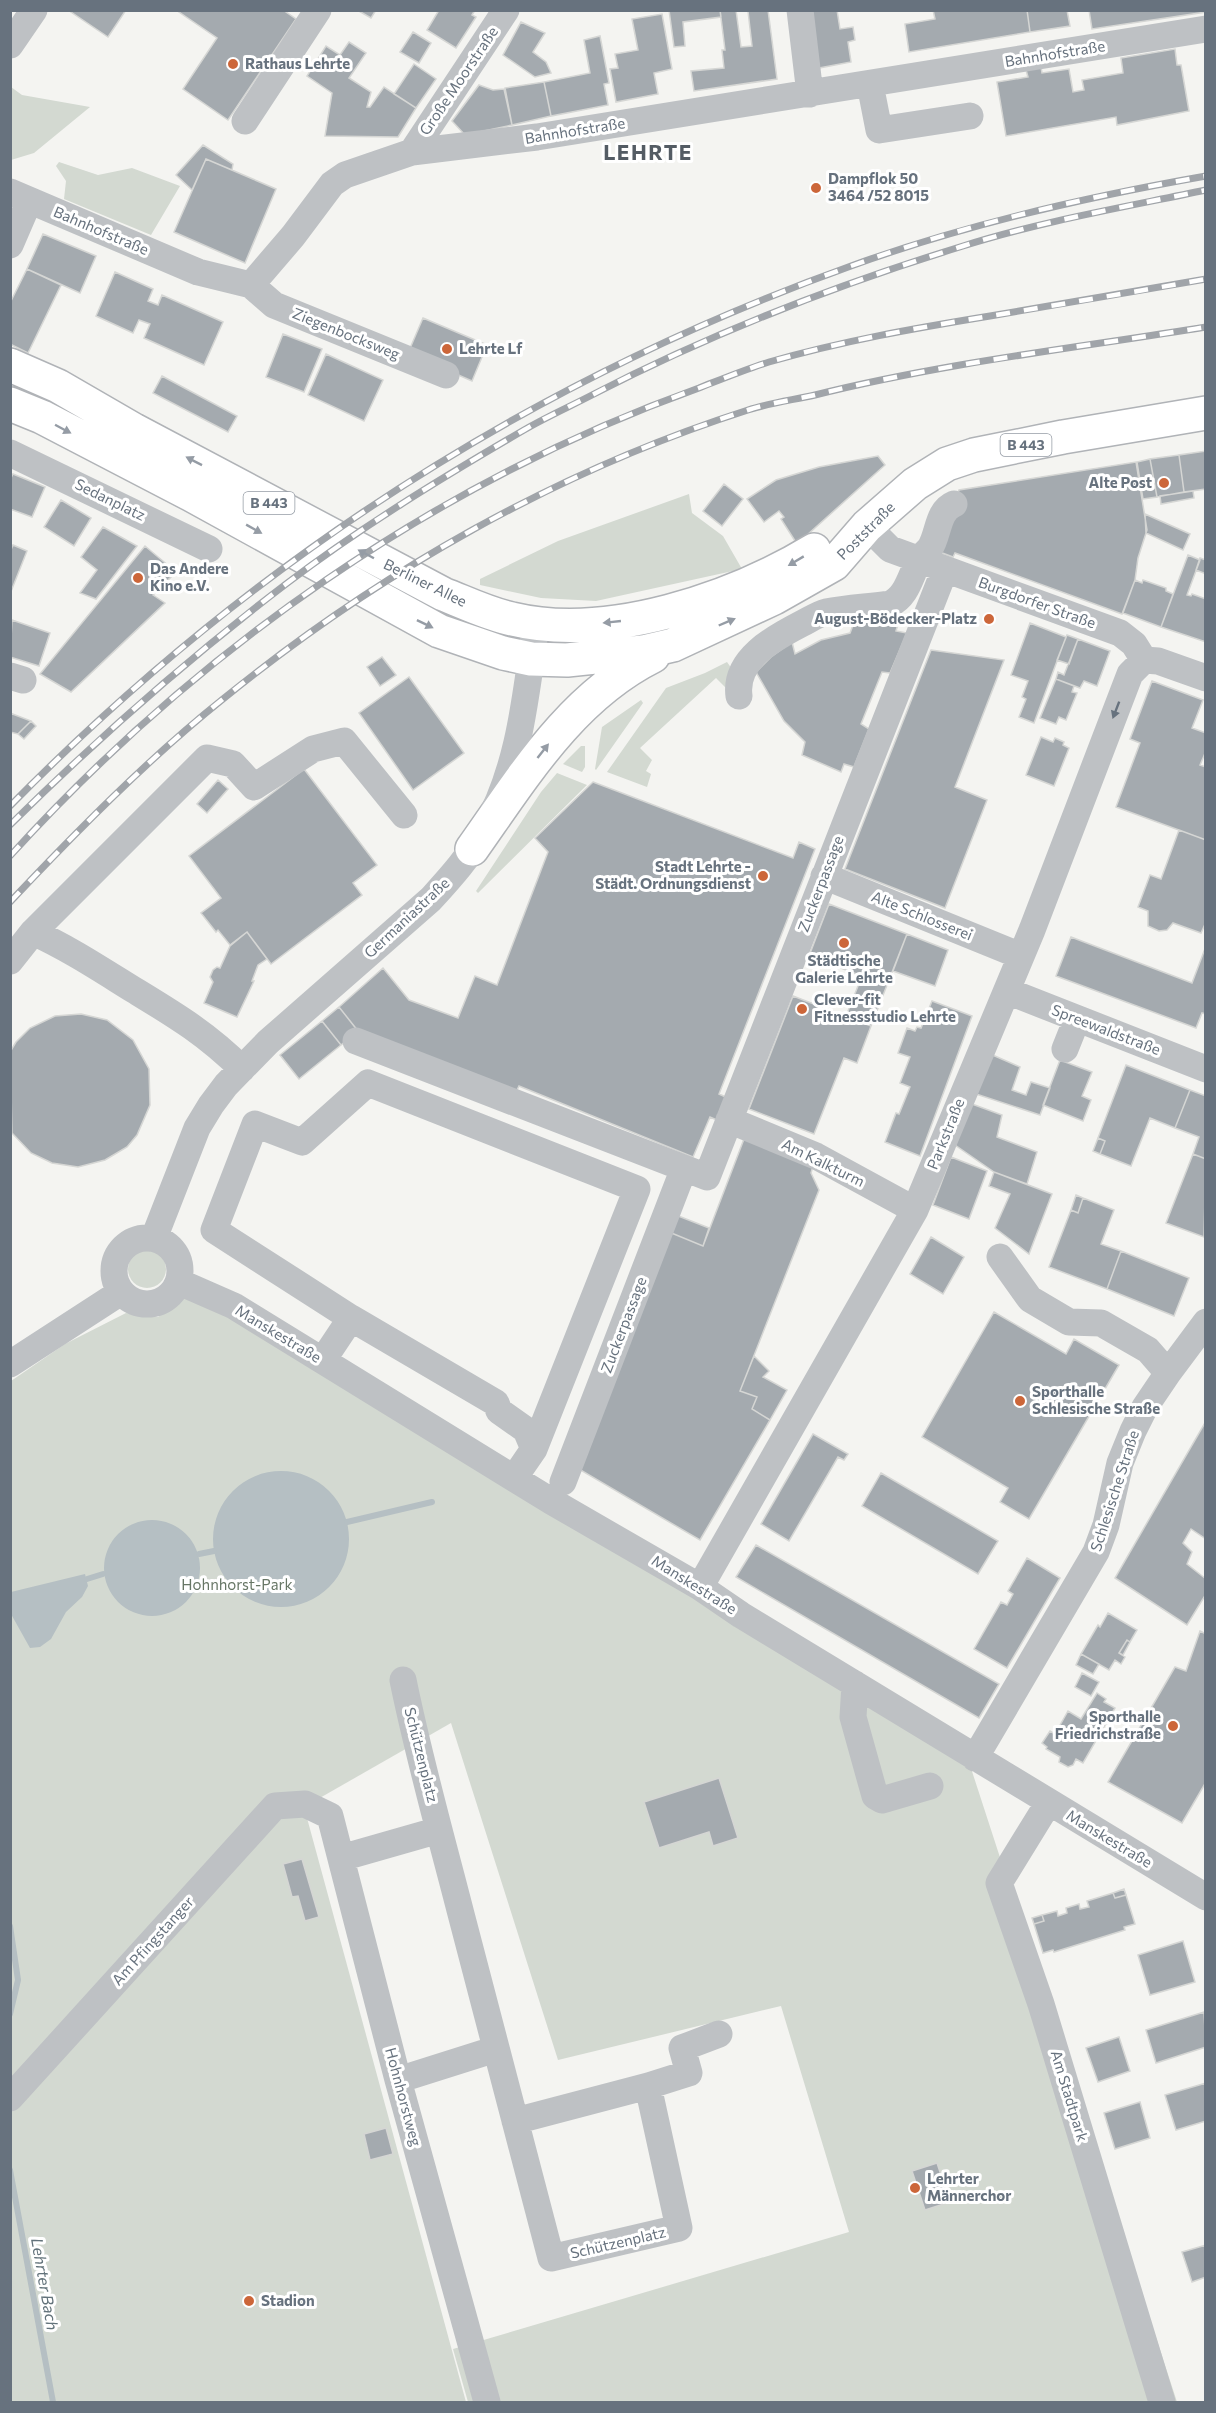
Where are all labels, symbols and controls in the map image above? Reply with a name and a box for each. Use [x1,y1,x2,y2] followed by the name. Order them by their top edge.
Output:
[415,23,501,138] street label: Große Moorstraße
[1003,36,1106,70] street label: Bahnhofstraße
[245,54,350,72] place label: Rathaus Lehrte
[226,57,240,71] marker: Rathaus Lehrte
[523,113,626,147] street label: Bahnhofstraße
[603,139,693,164] district label: LEHRTE
[828,169,929,204] place label: Dampflok 50 3464 /52 8015
[809,181,823,195] marker: Dampflok 50 3464 /52 8015
[51,202,152,258] street label: Bahnhofstraße
[290,303,403,363] street label: Ziegenbocksweg
[459,339,523,357] place label: Lehrte Lf
[440,342,454,356] marker: Lehrte Lf
[55,424,72,434] one-way arrow
[1000,434,1052,456] road number: B 443
[186,456,203,466] one-way arrow
[1089,473,1152,491] place label: Alte Post
[72,474,149,524] street label: Sedanplatz
[1157,476,1171,490] marker: Alte Post
[244,492,294,514] road number: B 443
[833,498,898,563] street label: Poststraße
[246,524,263,534] one-way arrow
[357,549,374,559] one-way arrow
[381,554,470,610] street label: Berliner Allee
[788,555,804,566] one-way arrow
[150,559,229,594] place label: Das Andere Kino e.V.
[131,571,145,585] marker: Das Andere Kino e.V.
[976,572,1099,632] street label: Burgdorfer Straße
[814,609,977,627] place label: August-Bödecker-Platz
[982,612,996,626] marker: August-Bödecker-Platz
[603,617,622,627] one-way arrow
[718,617,736,627] one-way arrow
[416,619,433,629] one-way arrow
[1111,701,1120,719] one-way arrow
[537,743,549,758] one-way arrow
[793,833,847,934] street label: Zuckerpassage
[595,857,751,892] place label: Stadt Lehrte - Städt. Ordnungsdienst
[756,869,770,883] marker: Stadt Lehrte - Städt. Ordnungsdienst
[360,873,453,961] street label: Germaniastraße
[869,887,976,944] street label: Alte Schlosserei
[837,936,851,950] marker: Städtische Galerie Lehrte
[795,951,893,986] place label: Städtische Galerie Lehrte
[814,990,956,1025] place label: Clever-fit Fitnessstudio Lehrte
[1050,1000,1163,1058] street label: Spreewaldstraße
[795,1002,809,1016] marker: Clever-fit Fitnessstudio Lehrte
[923,1095,967,1172] street label: Parkstraße
[779,1134,868,1190] street label: Am Kalkturm
[596,1274,650,1375] street label: Zuckerpassage
[232,1300,325,1366] street label: Manskestraße
[1032,1382,1160,1417] place label: Sporthalle Schlesische Straße
[1013,1394,1027,1408] marker: Sporthalle Schlesische Straße
[1086,1428,1142,1554] street label: Schlesische Straße
[649,1551,740,1617] street label: Manskestraße
[181,1575,293,1593] park label: Hohnhorst-Park
[401,1705,442,1804] street label: Schützenplatz
[1055,1707,1161,1742] place label: Sporthalle Friedrichstraße
[1166,1719,1180,1733] marker: Sporthalle Friedrichstraße
[1063,1805,1156,1871] street label: Manskestraße
[108,1892,197,1989] street label: Am Pfingstanger
[382,2045,426,2148] street label: Hohnhorstweg
[1048,2048,1092,2144] street label: Am Stadtpark
[927,2169,1011,2204] place label: Lehrter Männerchor
[908,2181,922,2195] marker: Lehrter Männerchor
[568,2222,667,2262] street label: Schützenplatz
[28,2236,63,2331] water label: Lehrter Bach
[261,2291,315,2309] place label: Stadion
[242,2294,256,2308] marker: Stadion

